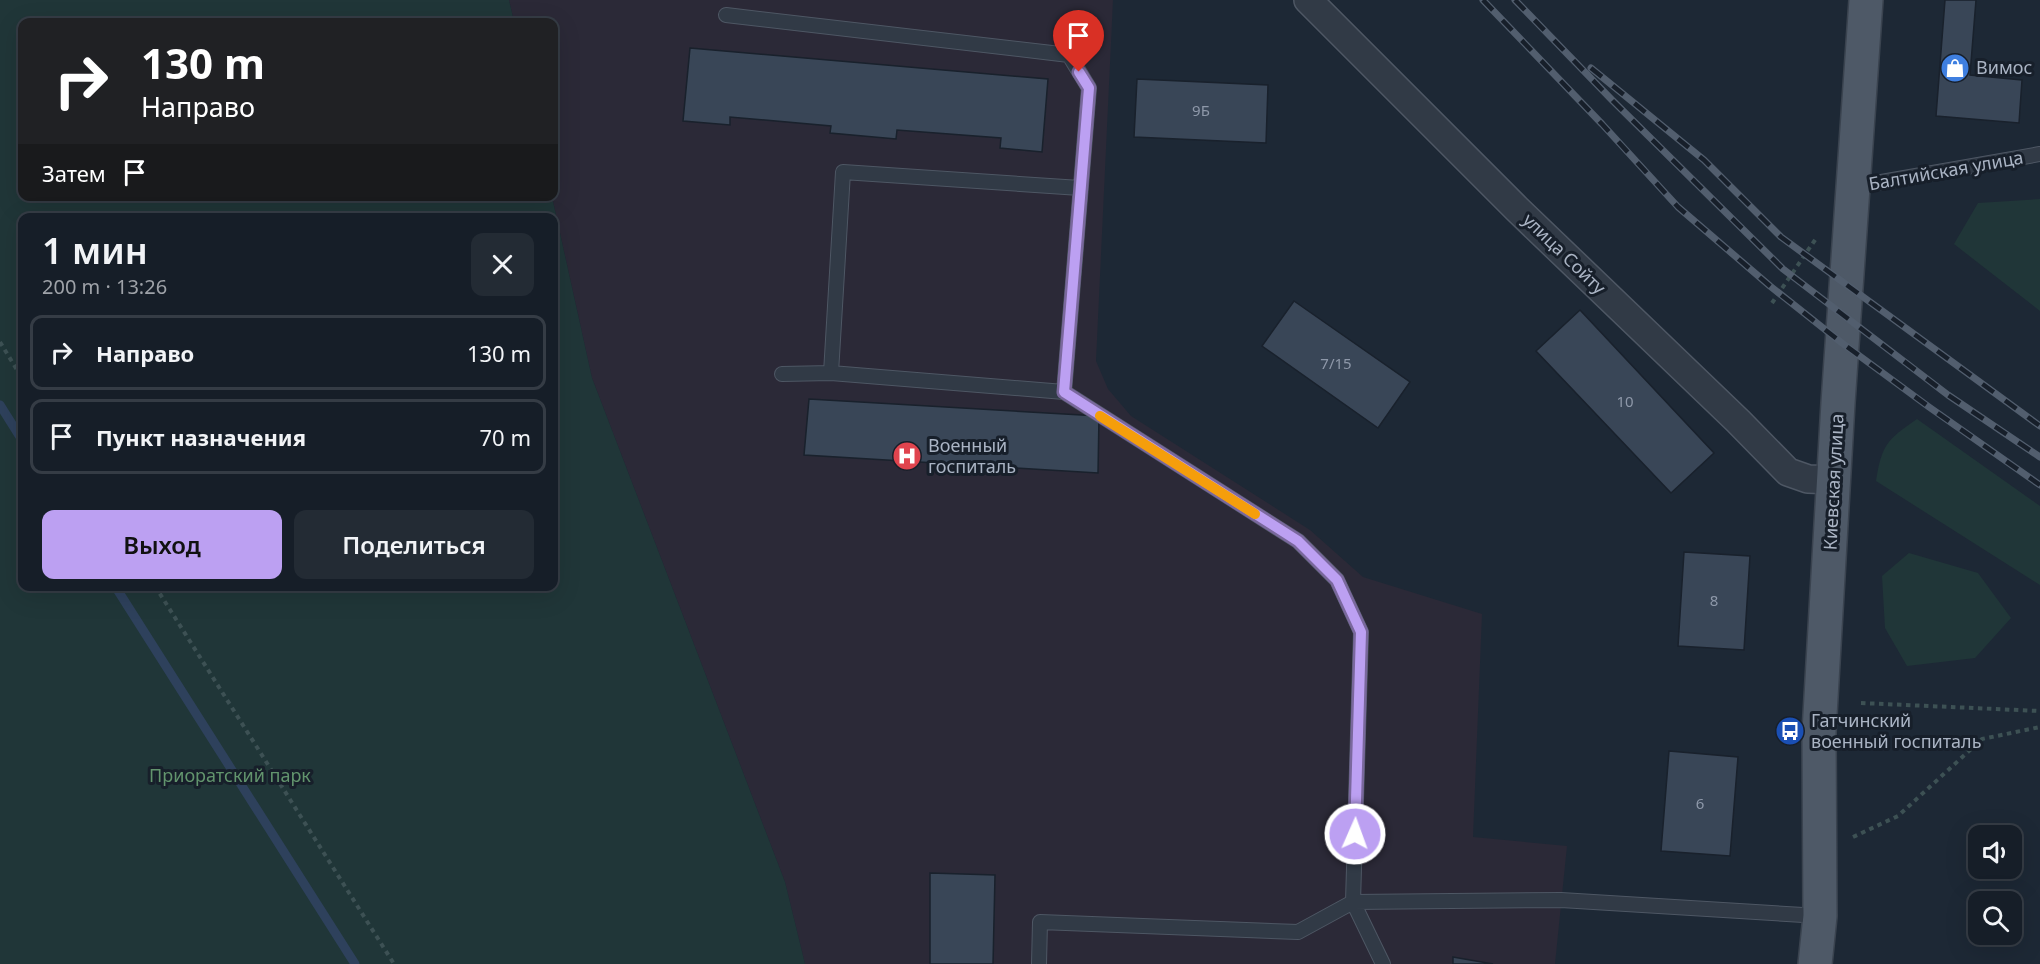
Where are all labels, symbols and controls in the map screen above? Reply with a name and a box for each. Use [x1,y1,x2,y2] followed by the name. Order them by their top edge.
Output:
[1053,10,1104,72] pin
[1062,19,1095,52] icon: arrive
[141,34,265,91] text: 130 m
[42,42,120,120] icon: right
[1939,52,1971,84] shop icon: Вимос
[1976,55,2032,79] place label: Вимос
[141,88,255,125] text: Направо
[1192,100,1210,120] house number: 9Б
[1867,145,2025,195] street label: Балтийская улица
[118,156,151,189] icon: arrive
[42,158,106,188] text: Затем
[1518,208,1612,300] street label: улица Сойту
[42,226,148,275] text: 1 мин
[471,233,534,296] button: close
[42,273,167,300] text: 200 m · 13:26
[45,336,78,369] icon: right
[96,338,194,368] text: Направо
[467,338,531,368] text: 130 m
[1320,353,1352,373] house number: 7/15
[1616,391,1634,411] house number: 10
[1817,413,1849,551] street label: Киевская улица
[45,420,78,453] icon: arrive
[96,422,306,452] text: Пункт назначения
[480,422,531,452] text: 70 m
[928,433,1016,478] place label: Военный госпиталь
[891,440,923,472] hospital icon: Военный госпиталь
[42,510,282,579] button: Выход
[294,510,534,579] button: Поделиться
[1710,590,1718,610] house number: 8
[1811,708,1982,753] place label: Гатчинский военный госпиталь
[1774,715,1806,747] bus stop icon: Гатчинский военный госпиталь
[149,763,311,787] park label: Приоратский парк
[1696,793,1704,813] house number: 6
[1323,802,1387,866] position arrow
[1968,825,2022,945] map controls
[1968,825,2022,879] button: sound
[1968,891,2022,945] button: search

